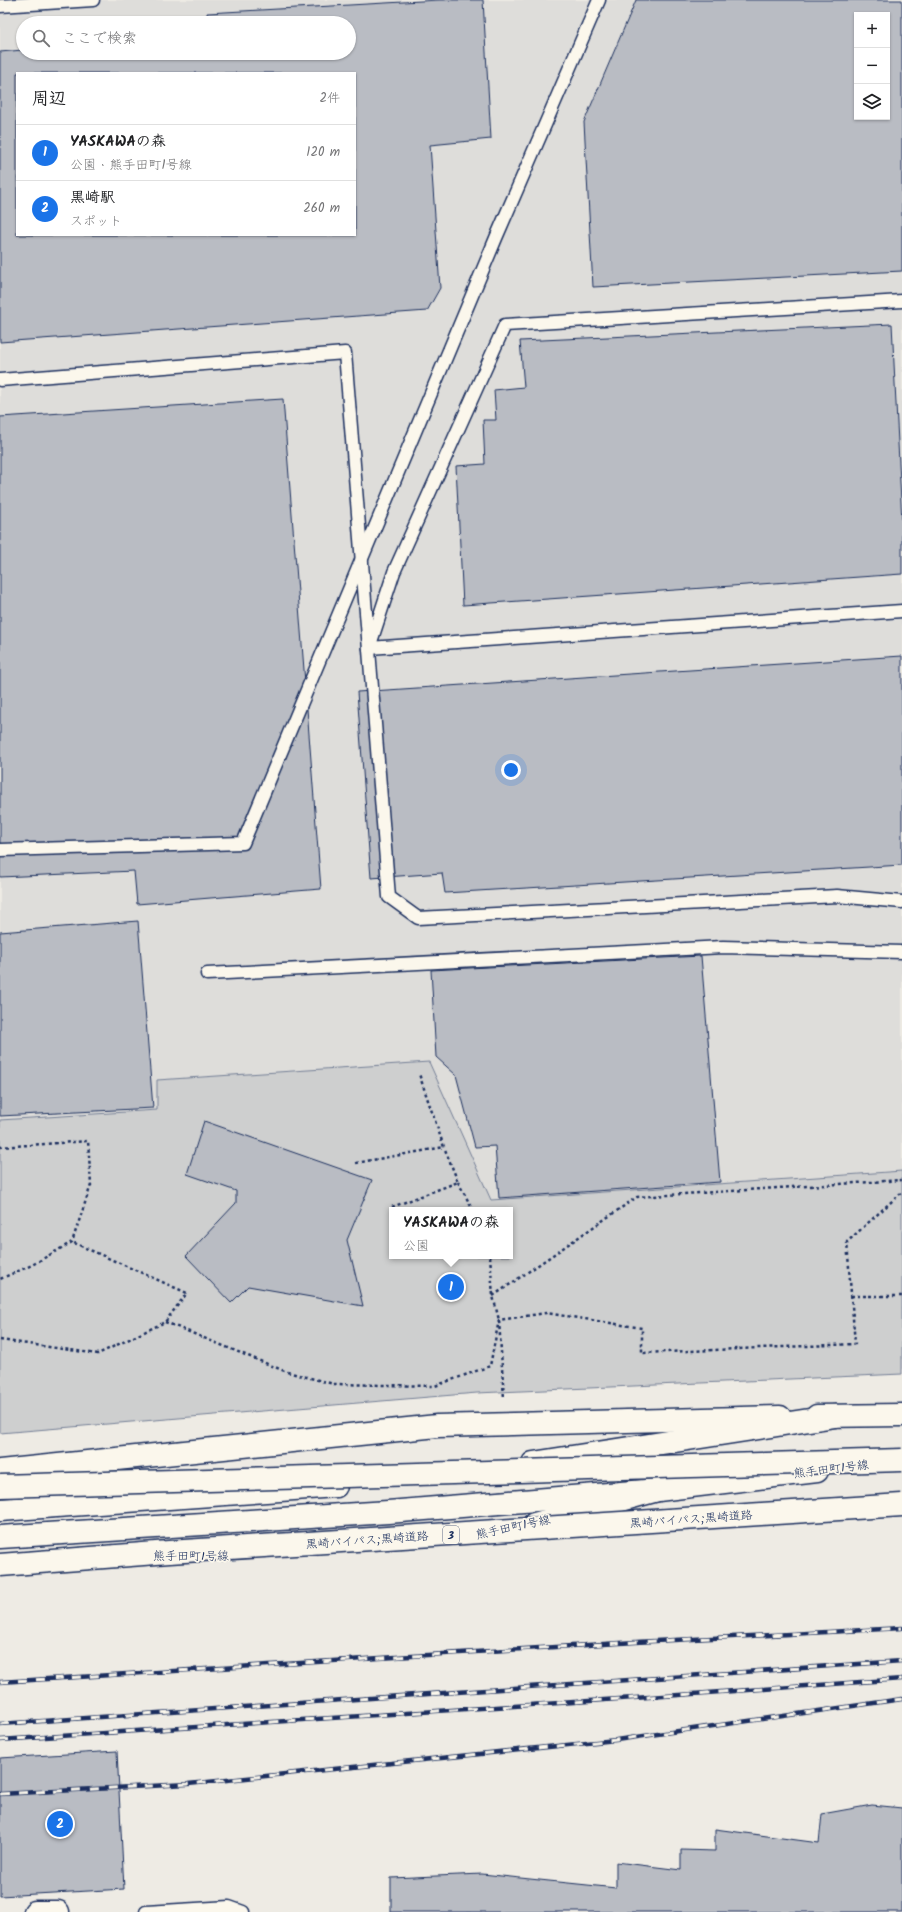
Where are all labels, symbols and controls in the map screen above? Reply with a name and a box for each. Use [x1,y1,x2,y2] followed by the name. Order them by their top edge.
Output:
[854,12,890,120] map controls
[854,12,890,48] button: +
[16,16,356,60] search box
[30,27,52,49] icon: search
[62,27,137,51] text: ここで検索
[854,48,890,84] button: −
[854,84,890,120] button: layers
[32,86,66,113] text: 周辺
[319,88,340,109] text: 2件
[70,130,166,154] text: YASKAWAの森
[43,142,47,163] text: 1
[306,142,340,163] text: 120 m
[70,155,192,176] text: 公園 · 熊手田町1号線
[70,186,115,210] text: 黒崎駅
[41,198,49,219] text: 2
[303,198,340,219] text: 260 m
[70,211,122,232] text: スポット
[501,760,521,780] your location
[389,1207,513,1259] popup
[403,1211,499,1235] text: YASKAWAの森
[403,1236,429,1257] text: 公園
[438,1272,464,1302] pin: 1
[792,1455,870,1484] street label: 熊手田町1号線
[629,1506,753,1533] street label: 黒崎バイパス;黒崎道路
[474,1510,552,1545] street label: 熊手田町1号線
[443,1526,459,1544] road number: 3
[305,1527,429,1554] street label: 黒崎バイパス;黒崎道路
[153,1547,229,1566] street label: 熊手田町1号線
[47,1809,73,1839] pin: 2

